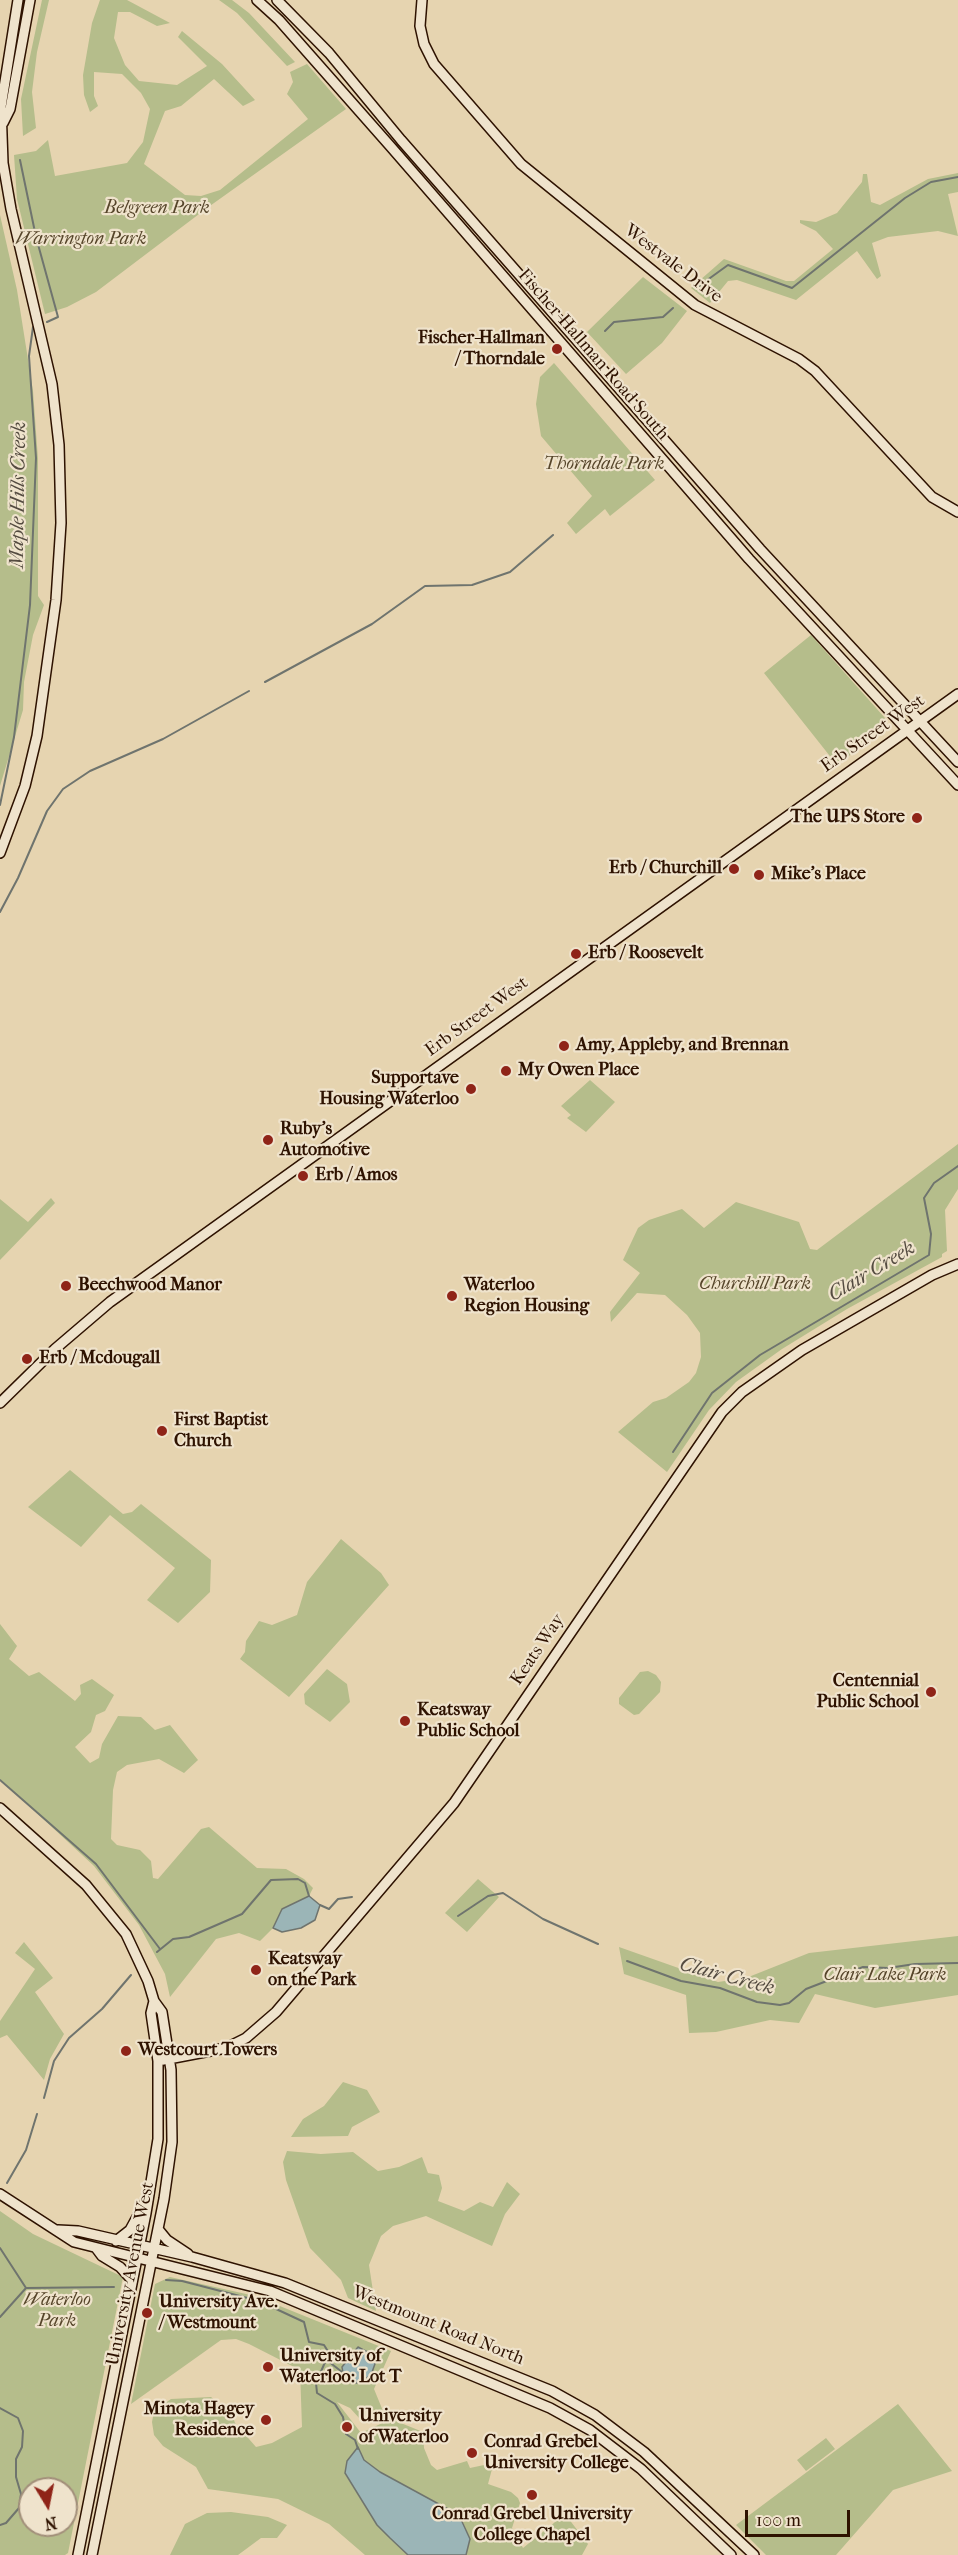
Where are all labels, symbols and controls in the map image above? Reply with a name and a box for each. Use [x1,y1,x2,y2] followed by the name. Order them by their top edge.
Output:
[104,198,210,220] park label: Belgreen Park
[620,220,726,308] street label: Westvale Drive
[15,229,147,251] park label: Warrington Park
[513,265,673,445] street label: Fischer-Hallman Road South
[418,328,545,370] place label: Fischer-Hallman / Thorndale
[550,342,564,356] marker: Fischer-Hallman / Thorndale
[6,422,32,568] water label: Maple Hills Creek
[543,454,665,476] park label: Thorndale Park
[817,690,929,778] street label: Erb Street West
[791,807,905,829] place label: The UPS Store
[910,811,924,825] marker: The UPS Store
[609,858,722,880] place label: Erb / Churchill
[727,862,741,876] marker: Erb / Churchill
[771,864,866,886] place label: Mike's Place
[752,868,766,882] marker: Mike's Place
[588,943,703,965] place label: Erb / Roosevelt
[569,947,583,961] marker: Erb / Roosevelt
[421,972,533,1062] street label: Erb Street West
[576,1035,789,1057] place label: Amy, Appleby, and Brennan
[557,1039,571,1053] marker: Amy, Appleby, and Brennan
[518,1060,639,1082] place label: My Owen Place
[499,1064,513,1078] marker: My Owen Place
[319,1068,459,1110] place label: Supportave Housing Waterloo
[464,1082,478,1096] marker: Supportave Housing Waterloo
[280,1119,370,1162] place label: Ruby's Automotive
[261,1133,275,1147] marker: Ruby's Automotive
[315,1165,398,1187] place label: Erb / Amos
[296,1169,310,1183] marker: Erb / Amos
[824,1237,920,1307] water label: Clair Creek
[699,1274,811,1296] park label: Churchill Park
[78,1275,222,1297] place label: Beechwood Manor
[464,1275,589,1318] place label: Waterloo Region Housing
[59,1279,73,1293] marker: Beechwood Manor
[445,1289,459,1303] marker: Waterloo Region Housing
[39,1348,160,1370] place label: Erb / Mcdougall
[20,1352,34,1366] marker: Erb / Mcdougall
[174,1410,268,1452] place label: First Baptist Church
[155,1424,169,1438] marker: First Baptist Church
[506,1610,570,1690] street label: Keats Way
[817,1671,919,1714] place label: Centennial Public School
[924,1685,938,1699] marker: Centennial Public School
[417,1700,519,1742] place label: Keatsway Public School
[398,1714,412,1728] marker: Keatsway Public School
[268,1949,356,1992] place label: Keatsway on the Park
[677,1953,777,2001] water label: Clair Creek
[249,1963,263,1977] marker: Keatsway on the Park
[824,1965,946,1987] park label: Clair Lake Park
[138,2040,277,2062] place label: Westcourt Towers
[119,2044,133,2058] marker: Westcourt Towers
[103,2180,159,2368] street label: University Avenue West
[349,2282,527,2370] street label: Westmount Road North
[23,2290,91,2332] park label: Waterloo Park
[159,2292,278,2334] place label: University Ave. / Westmount
[140,2306,154,2320] marker: University Ave. / Westmount
[280,2346,401,2388] place label: University of Waterloo: Lot T
[261,2360,275,2374] marker: University of Waterloo: Lot T
[144,2399,254,2442] place label: Minota Hagey Residence
[359,2406,449,2448] place label: University of Waterloo
[259,2413,273,2427] marker: Minota Hagey Residence
[340,2420,354,2434] marker: University of Waterloo
[484,2432,629,2474] place label: Conrad Grebel University College
[465,2446,479,2460] marker: Conrad Grebel University College
[18,2477,78,2537] north arrow
[525,2488,539,2502] marker: Conrad Grebel University College Chapel
[748,2498,853,2536] scale bar
[432,2504,632,2546] place label: Conrad Grebel University College Chapel
[756,2510,801,2531] text: 100 m
[43,2513,59,2534] text: N

